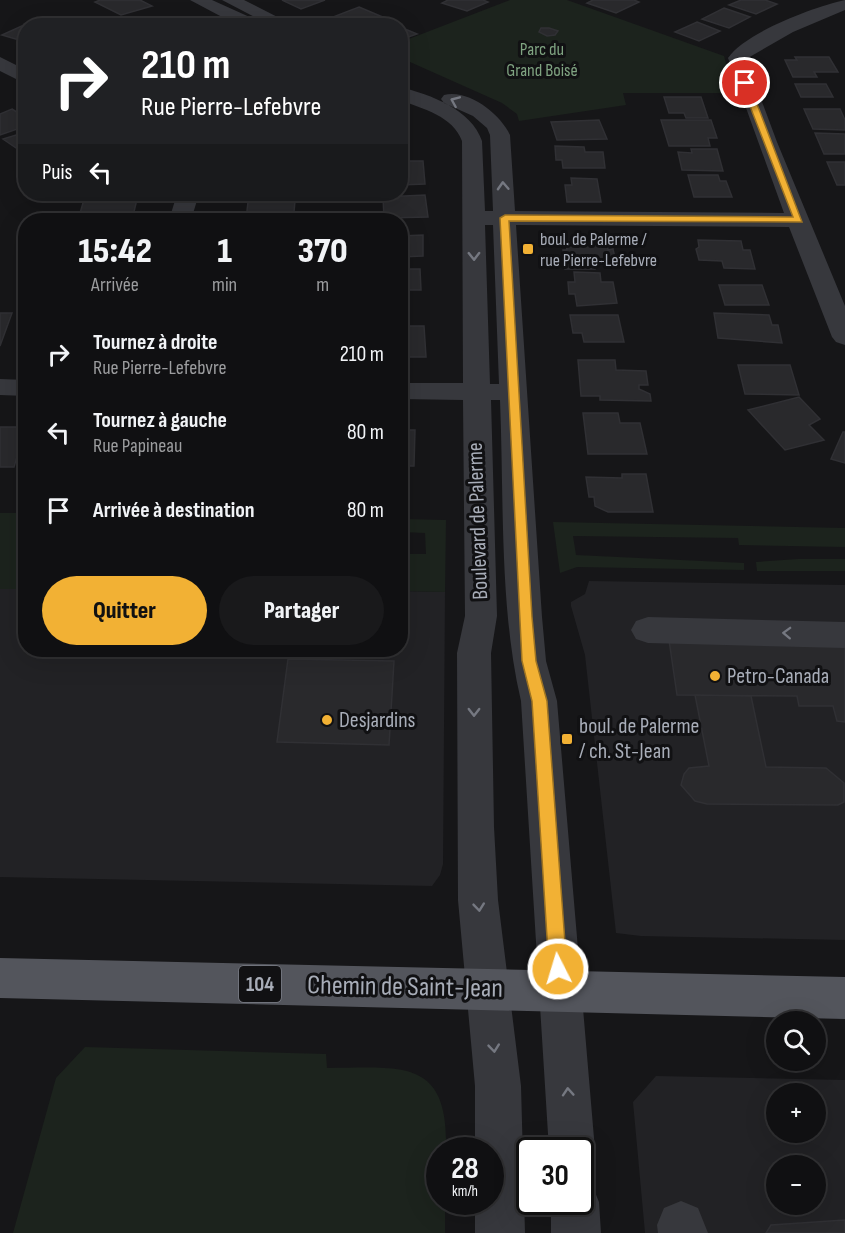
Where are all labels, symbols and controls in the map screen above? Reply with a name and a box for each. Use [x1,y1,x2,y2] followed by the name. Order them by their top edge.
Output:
[506,39,578,81] park label: Parc du Grand Boisé
[141,40,230,91] text: 210 m
[42,42,120,120] icon: right
[719,57,770,108] pin
[728,66,761,99] icon: arrive
[141,91,321,123] text: Rue Pierre-Lefebvre
[450,96,461,108] one-way arrow
[84,156,117,189] icon: left
[42,159,72,186] text: Puis
[497,182,510,191] one-way arrow
[540,229,657,271] place label: boul. de Palerme / rue Pierre-Lefebvre
[78,230,152,273] text: 15:42
[217,230,232,273] text: 1
[297,230,348,273] text: 370
[521,242,535,256] marker: boul. de Palerme / rue Pierre-Lefebvre
[468,252,480,261] one-way arrow
[91,273,139,297] text: Arrivée
[212,273,237,297] text: min
[316,273,329,297] text: m
[93,329,218,356] text: Tournez à droite
[42,338,75,371] icon: right
[340,341,384,368] text: 210 m
[93,356,227,380] text: Rue Pierre-Lefebvre
[93,407,227,434] text: Tournez à gauche
[42,416,75,449] icon: left
[347,419,384,446] text: 80 m
[93,434,182,458] text: Rue Papineau
[462,442,494,600] street label: Boulevard de Palerme
[42,494,75,527] icon: arrive
[93,497,255,524] text: Arrivée à destination
[347,497,384,524] text: 80 m
[42,576,207,645] button: Quitter
[219,576,384,645] button: Partager
[782,627,791,640] one-way arrow
[727,663,829,690] place label: Petro-Canada
[708,669,722,683] marker: Petro-Canada
[339,707,416,734] place label: Desjardins
[468,707,480,716] one-way arrow
[320,713,334,727] marker: Desjardins
[579,713,699,765] place label: boul. de Palerme / ch. St-Jean
[560,732,574,746] marker: boul. de Palerme / ch. St-Jean
[472,902,485,911] one-way arrow
[526,937,590,1001] position arrow
[239,966,281,1002] road number: 104
[307,969,503,1005] street label: Chemin de Saint-Jean
[766,1011,826,1215] map controls
[766,1011,826,1071] button: search
[487,1043,500,1052] one-way arrow
[766,1083,826,1143] button: +
[562,1088,575,1097] one-way arrow
[516,1137,594,1215] speed limit sign: 30
[451,1151,479,1187] text: 28
[766,1155,826,1215] button: −
[452,1182,478,1201] text: km/h

